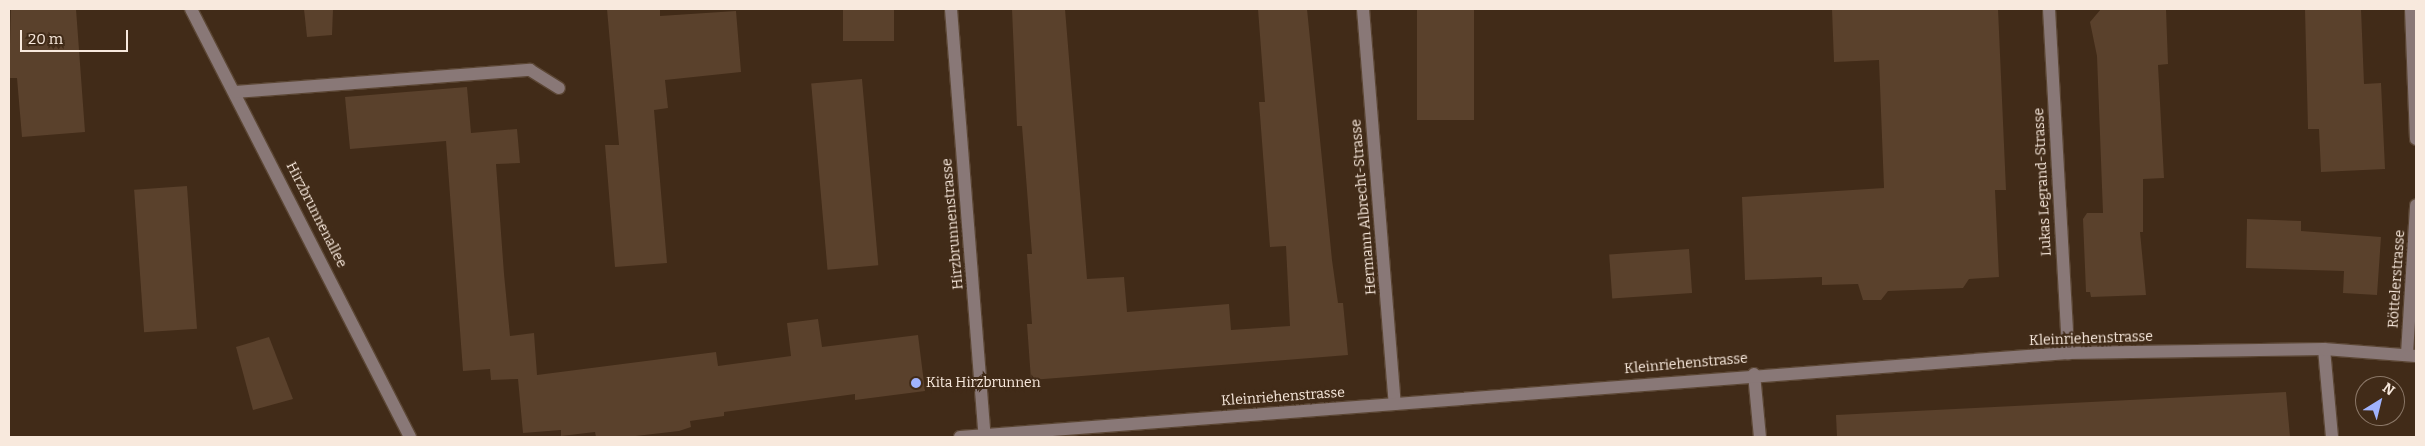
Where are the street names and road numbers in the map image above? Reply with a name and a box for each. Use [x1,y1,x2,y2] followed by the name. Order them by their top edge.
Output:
[2031,107,2055,257] street label: Lukas Legrand-Strasse
[1348,118,1380,296] street label: Hermann Albrecht-Strasse
[939,158,967,290] street label: Hirzbrunnenstrasse
[282,159,350,271] street label: Hirzbrunnenallee
[2385,229,2409,329] street label: Röttelerstrasse
[2029,328,2153,350] street label: Kleinriehenstrasse
[1624,350,1748,378] street label: Kleinriehenstrasse
[1221,384,1345,410] street label: Kleinriehenstrasse

